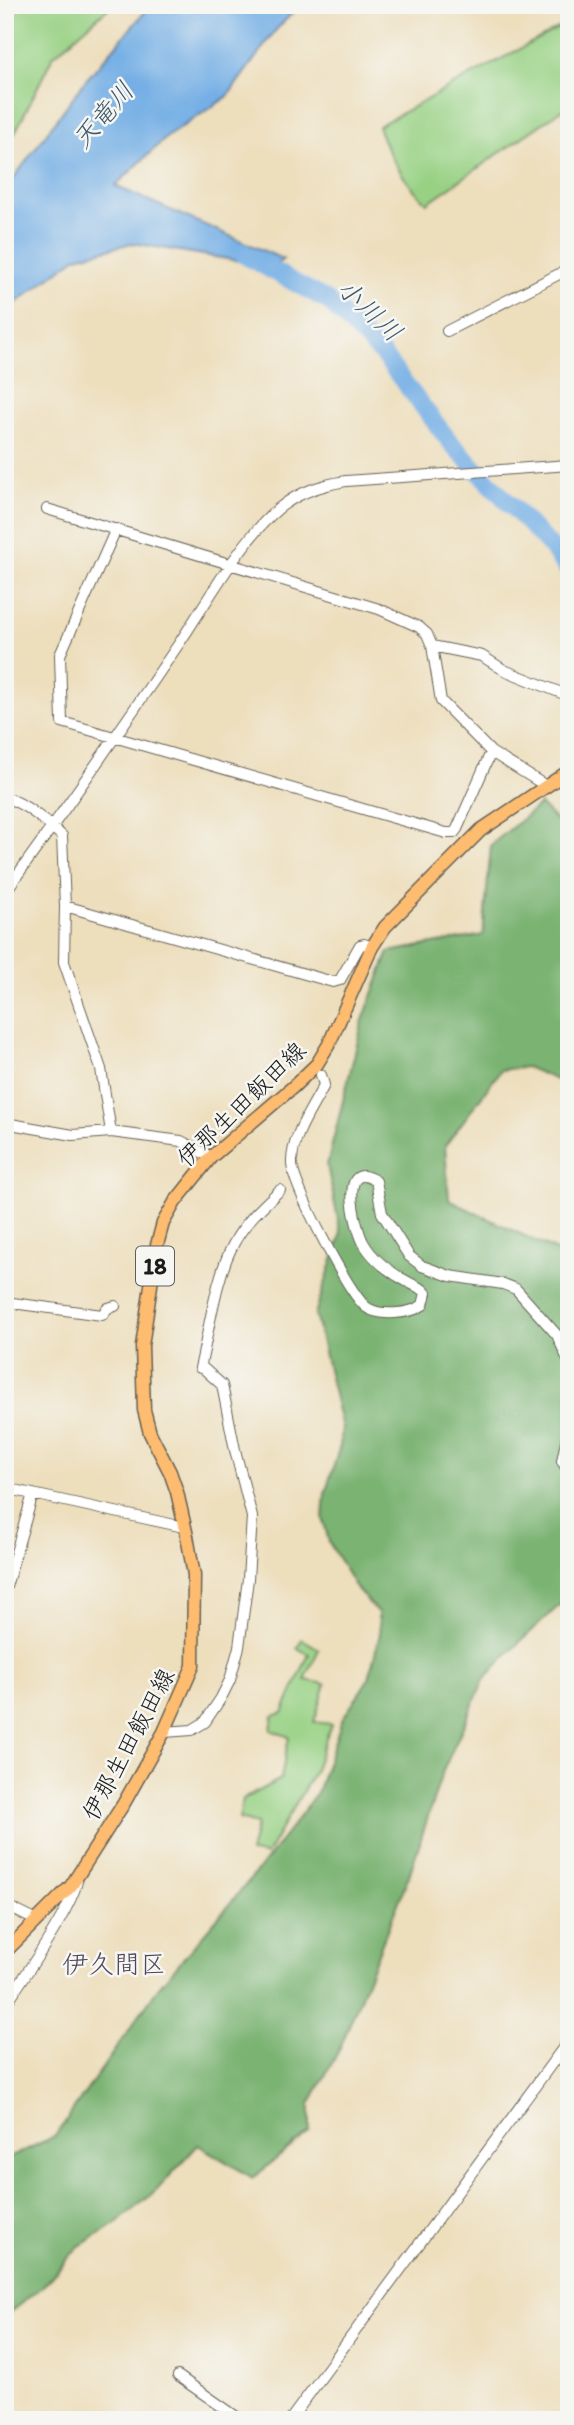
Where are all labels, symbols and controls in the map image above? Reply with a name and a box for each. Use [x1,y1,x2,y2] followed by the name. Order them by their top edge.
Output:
[65,75,141,155] water label: 天竜川
[331,272,409,348] water label: 小川川
[171,1035,311,1173] street label: 伊那生田飯田線
[136,1246,174,1286] road number: 18
[76,1663,180,1825] street label: 伊那生田飯田線
[62,1948,166,1980] district label: 伊久間区

